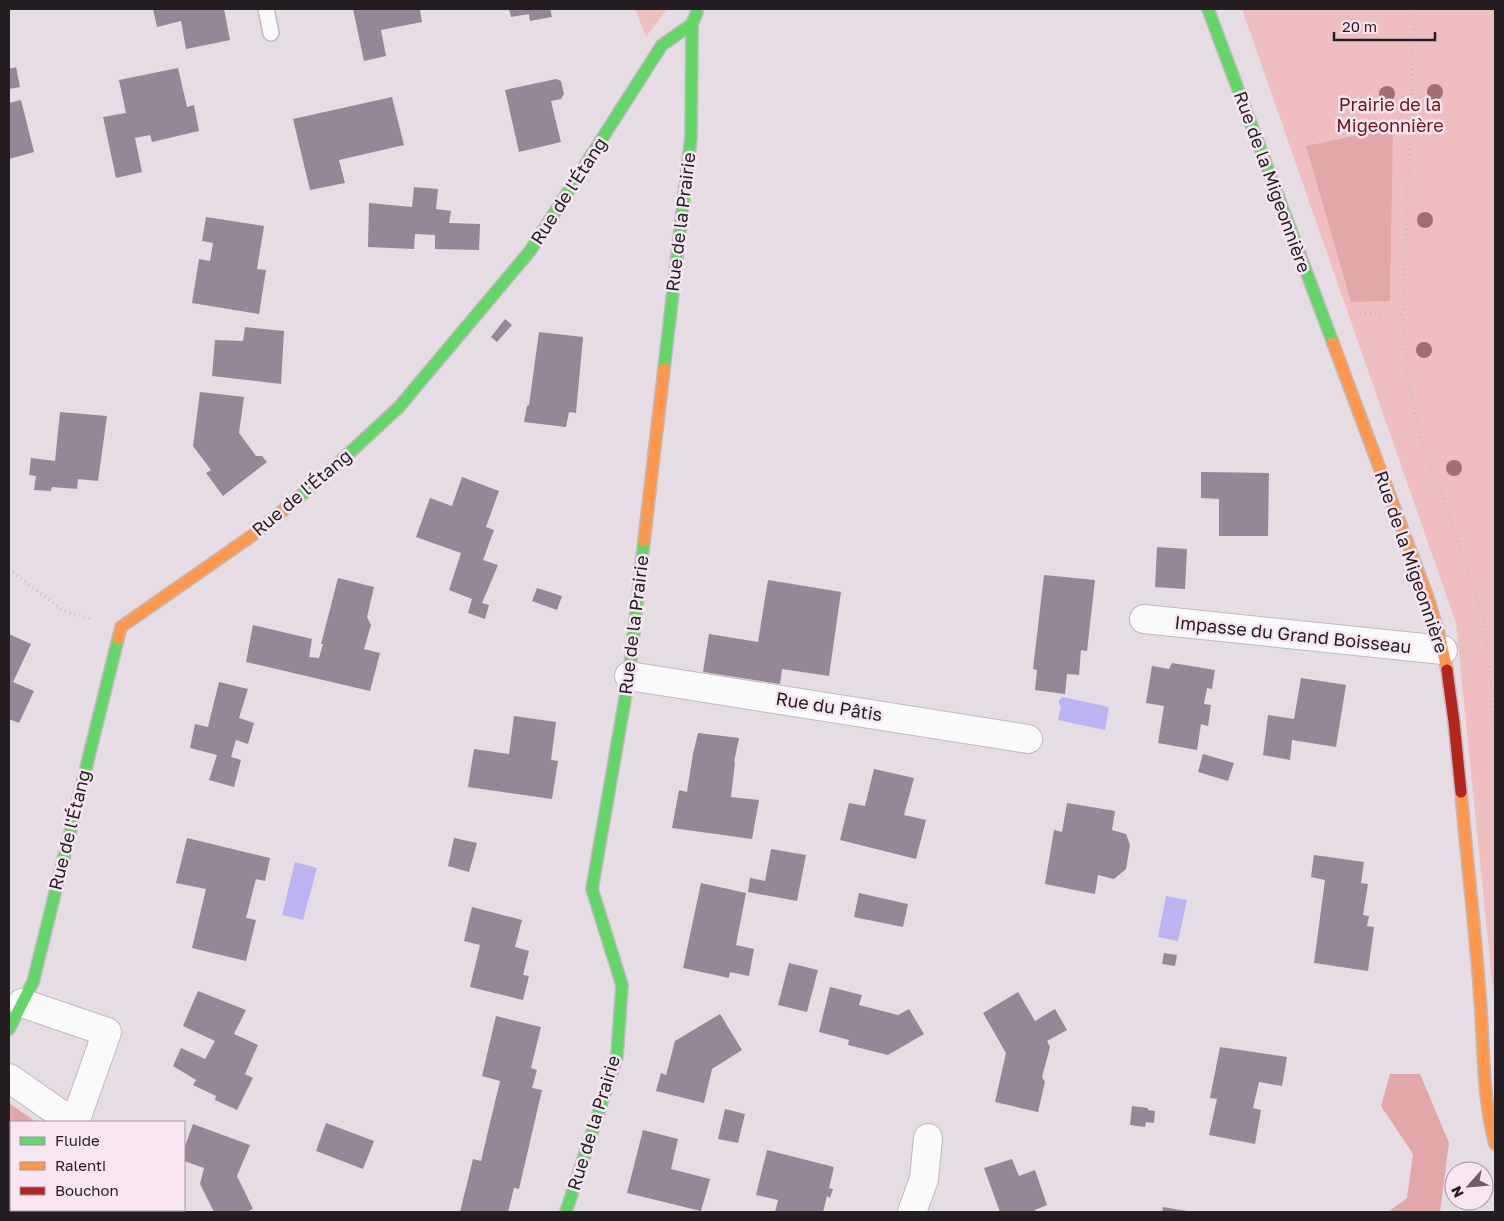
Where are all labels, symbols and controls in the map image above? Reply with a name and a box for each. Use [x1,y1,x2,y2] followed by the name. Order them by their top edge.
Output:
[1334,10,1435,42] scale bar
[1342,17,1377,35] text: 20 m
[1230,88,1316,275] street label: Rue de la Migeonnière
[1336,93,1444,136] park label: Prairie de la Migeonnière
[525,133,611,248] street label: Rue de l'Étang
[661,151,699,293] street label: Rue de la Prairie
[247,444,356,540] street label: Rue de l'Étang
[1370,468,1454,656] street label: Rue de la Migeonnière
[614,554,652,696] street label: Rue de la Prairie
[1174,611,1413,657] street label: Impasse du Grand Boisseau
[774,687,884,725] street label: Rue du Pâtis
[43,767,95,892] street label: Rue de l'Étang
[562,1053,624,1193] street label: Rue de la Prairie
[10,1121,185,1211] legend
[55,1131,100,1149] text: Fluide
[55,1156,106,1174] text: Ralenti
[1444,1161,1494,1211] north arrow
[55,1181,119,1199] text: Bouchon
[1447,1184,1467,1201] text: N

